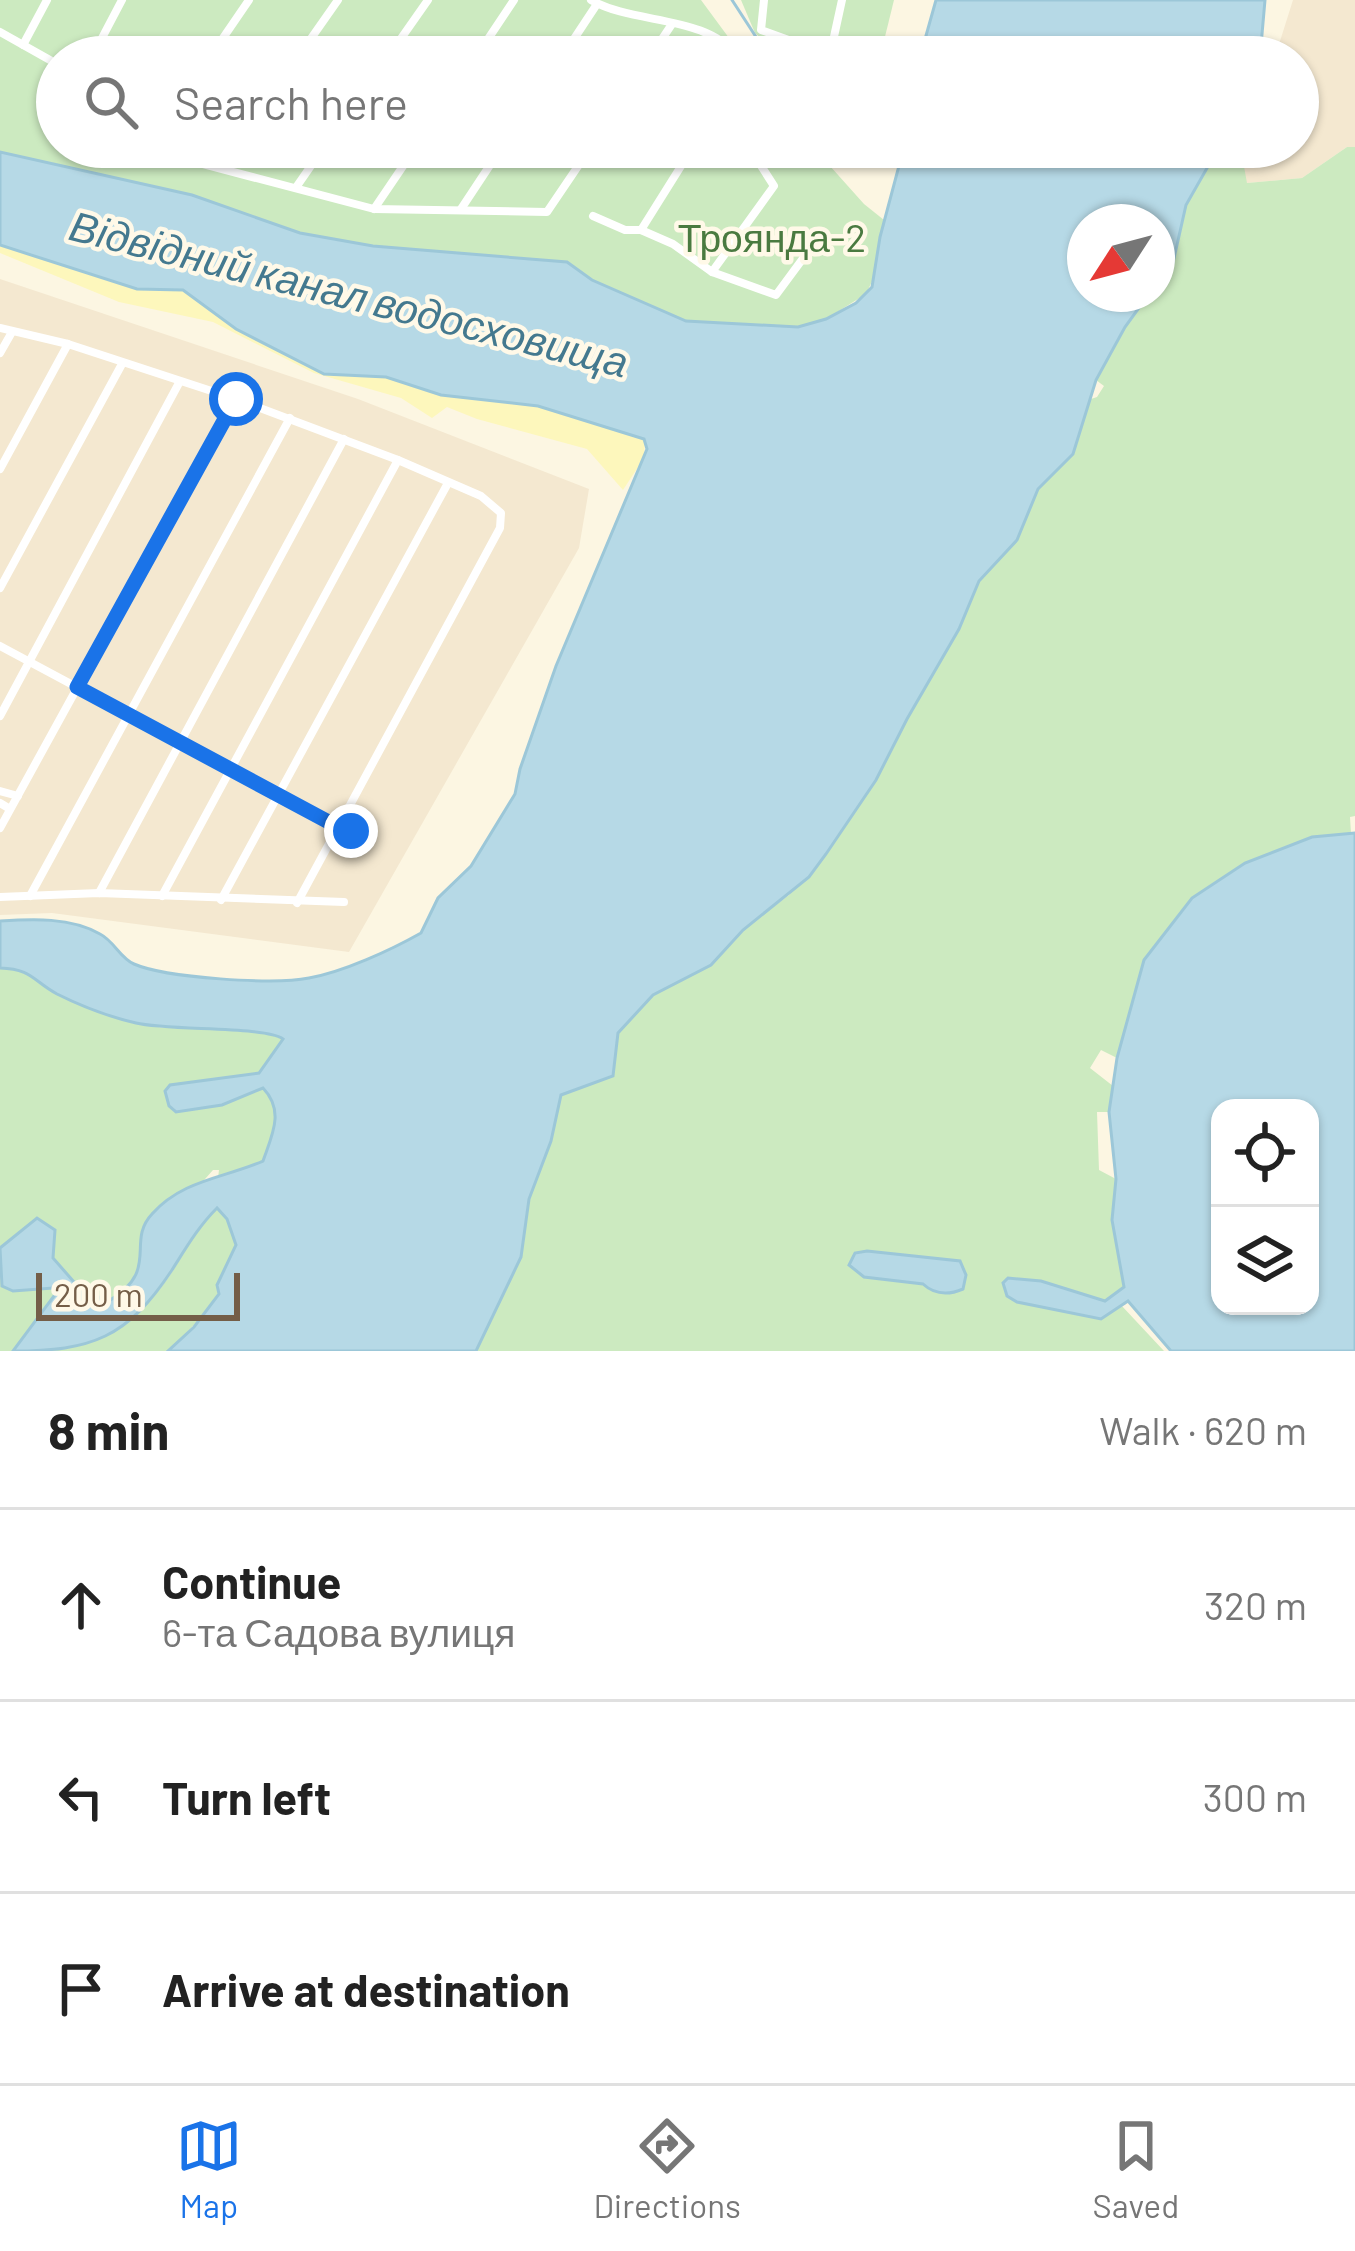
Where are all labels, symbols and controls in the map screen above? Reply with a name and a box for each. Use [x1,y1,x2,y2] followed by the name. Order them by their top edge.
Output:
[36,36,1319,168] search box
[78,69,144,135] icon: search
[174,75,408,129] text: Search here
[65,198,634,387] water label: Відвідний канал водосховища
[1067,204,1175,312] north arrow
[678,213,866,260] park label: Троянда-2
[209,372,263,426] route start
[324,804,378,858] route end
[1211,1099,1319,1315] map controls
[1211,1099,1319,1207] button: locate
[1211,1207,1319,1315] button: layers
[36,1267,240,1320] scale bar
[54,1274,143,1314] text: 200 m
[48,1399,169,1460] text: 8 min
[1099,1406,1307,1453] text: Walk · 620 m
[162,1554,341,1608] text: Continue
[48,1572,114,1638] icon: ahead
[1204,1581,1307,1628] text: 320 m
[162,1608,515,1655] text: 6-та Садова вулиця
[48,1764,114,1830] icon: left
[162,1770,331,1824] text: Turn left
[1203,1773,1307,1820] text: 300 m
[48,1956,114,2022] icon: arrive
[162,1962,570,2016] text: Arrive at destination
[176,2113,242,2225] tab: Map
[593,2113,741,2225] tab: Directions
[1093,2113,1179,2225] tab: Saved

